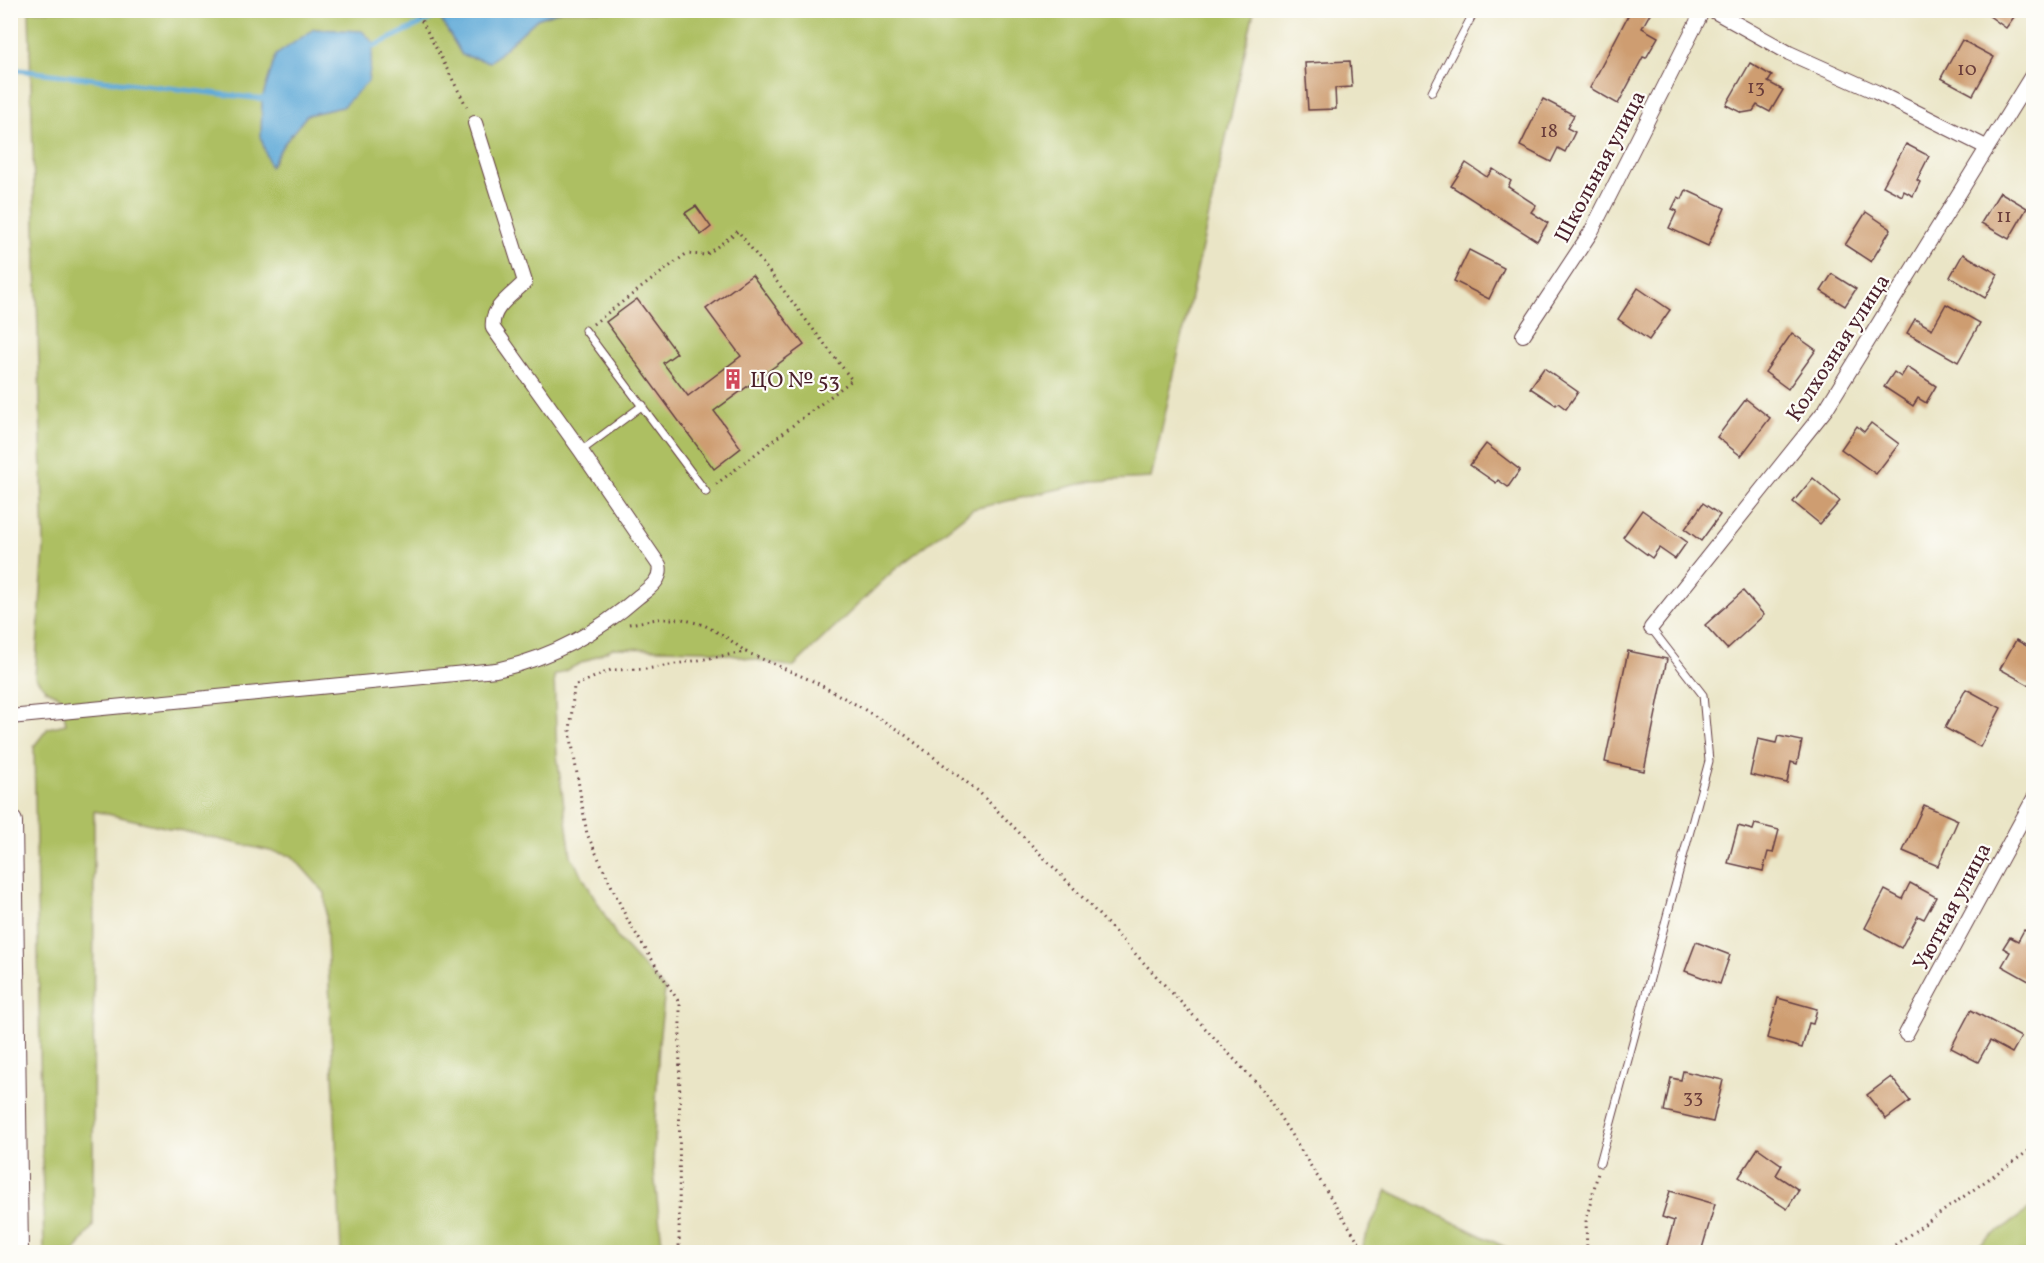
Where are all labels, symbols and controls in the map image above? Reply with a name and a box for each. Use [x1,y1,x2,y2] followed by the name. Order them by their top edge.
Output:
[1957,56,1977,84] house number: 10
[1747,74,1765,102] house number: 13
[1548,85,1655,249] street label: Школьная улица
[1540,118,1558,146] house number: 18
[1996,203,2012,231] house number: 11
[1780,268,1899,428] street label: Колхозная улица
[750,366,840,397] place label: ЦО № 53
[721,367,745,391] building icon: ЦО № 53
[1906,838,2000,977] street label: Уютная улица
[1683,1084,1703,1112] house number: 33

